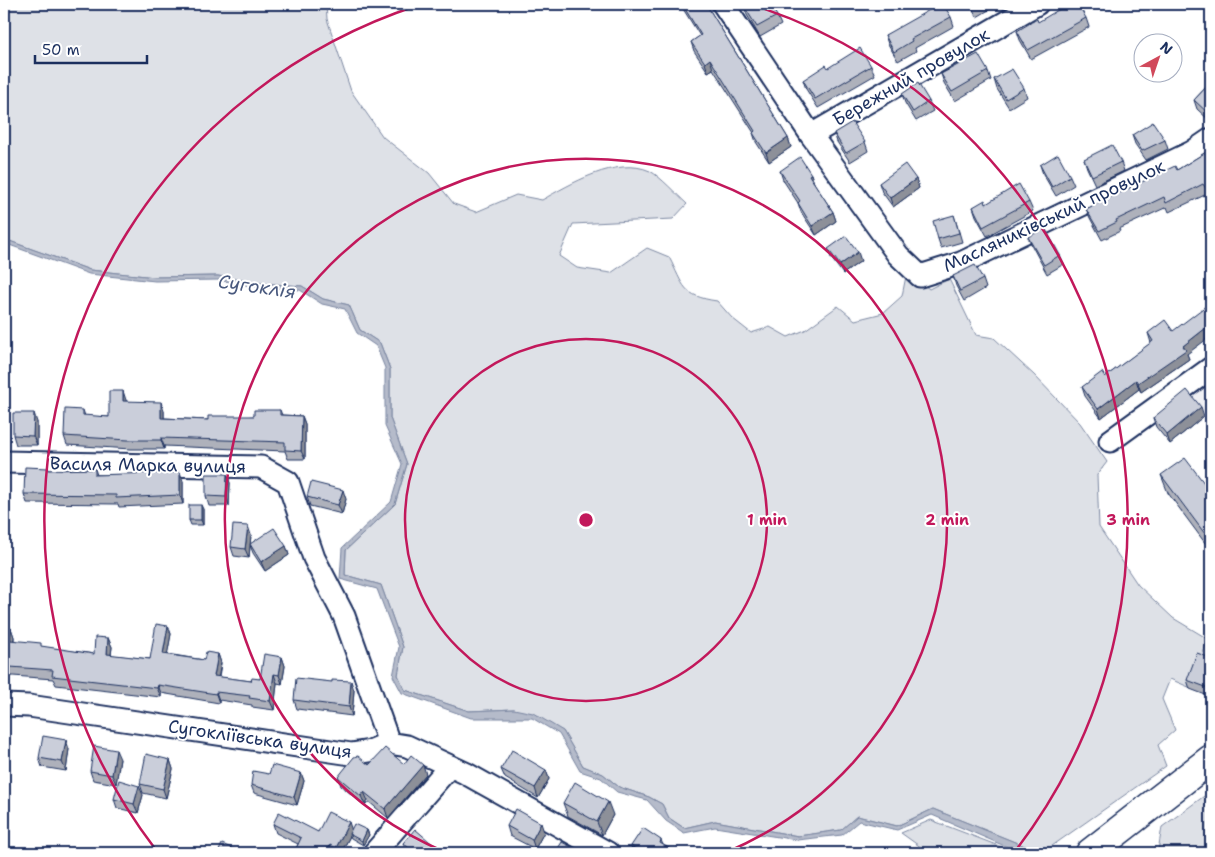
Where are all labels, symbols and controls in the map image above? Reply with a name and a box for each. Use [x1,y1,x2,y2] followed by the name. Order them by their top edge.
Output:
[828,22,994,132] street label: Бережний провулок
[35,32,148,64] scale bar
[1132,32,1182,82] north arrow
[1156,38,1176,59] text: N
[42,40,80,60] text: 50 m
[939,154,1169,278] street label: Масляниківський провулок
[216,269,297,304] water label: Сугоклія
[50,451,246,479] street label: Василя Марка вулиця
[747,510,787,530] text: 1 min
[925,510,969,530] text: 2 min
[1106,510,1150,530] text: 3 min
[577,511,595,529] centre of rings
[167,714,353,764] street label: Сугокліївська вулиця

